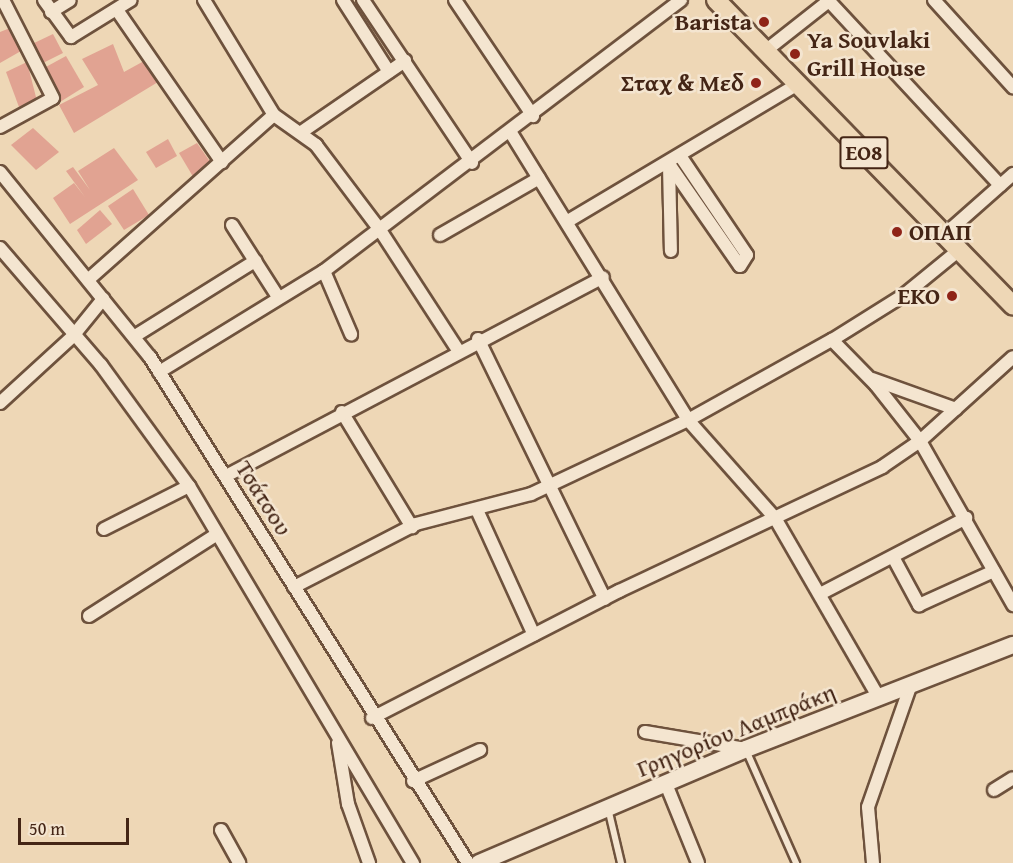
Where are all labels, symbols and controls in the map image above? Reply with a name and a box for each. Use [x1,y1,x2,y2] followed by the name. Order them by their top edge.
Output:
[675,8,752,36] place label: Barista
[757,15,771,29] marker: Barista
[807,26,930,82] place label: Ya Souvlaki Grill House
[788,47,802,61] marker: Ya Souvlaki Grill House
[621,69,744,97] place label: Σταχ & Μεδ
[749,76,763,90] marker: Σταχ & Μεδ
[838,134,890,172] road number: ΕΟ8
[909,218,972,246] place label: ΟΠΑΠ
[890,225,904,239] marker: ΟΠΑΠ
[898,282,940,310] place label: EKO
[945,289,959,303] marker: EKO
[230,455,298,541] street label: Τσάτσου
[632,677,840,783] street label: Γρηγορίου Λαμπράκη
[21,806,132,844] scale bar
[29,815,65,842] text: 50 m

